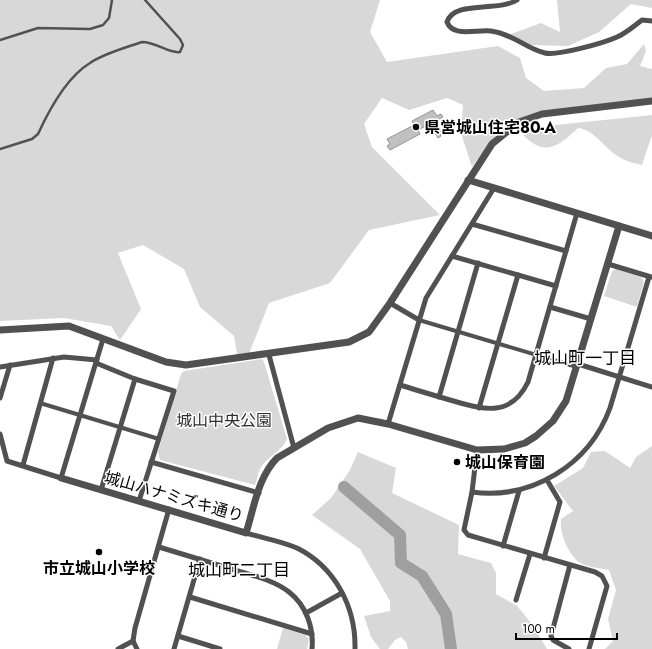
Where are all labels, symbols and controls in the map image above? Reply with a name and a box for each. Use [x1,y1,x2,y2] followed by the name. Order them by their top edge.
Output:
[424,116,556,139] place label: 県営城山住宅80-A
[411,122,421,132] marker: 県営城山住宅80-A
[534,346,636,370] district label: 城山町一丁目
[176,409,272,432] park label: 城山中央公園
[465,451,545,474] place label: 城山保育園
[452,457,462,467] marker: 城山保育園
[101,466,246,527] street label: 城山ハナミズキ通り
[94,547,104,557] marker: 市立城山小学校
[43,557,155,580] place label: 市立城山小学校
[188,558,290,582] district label: 城山町二丁目
[516,615,617,641] scale bar
[522,620,555,638] text: 100 m

